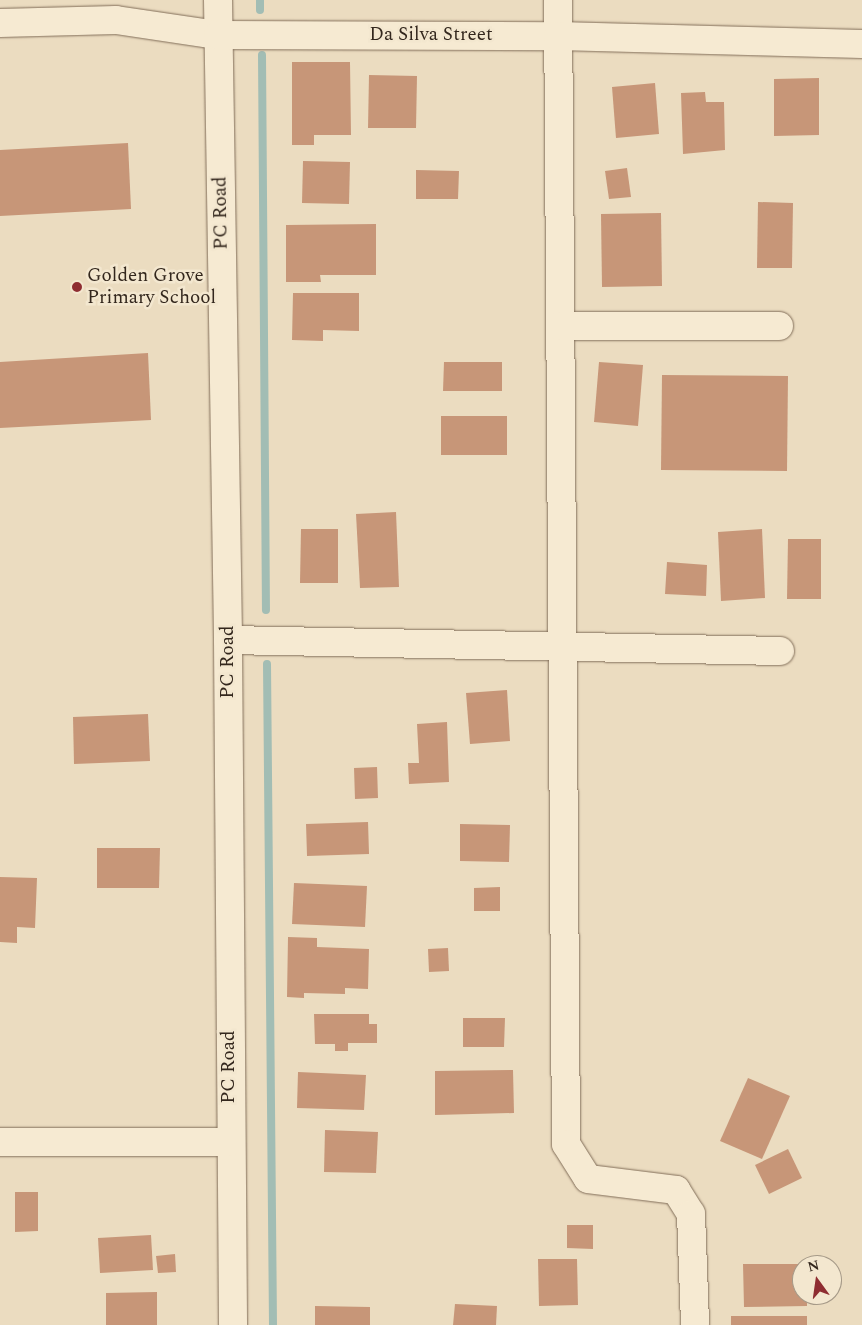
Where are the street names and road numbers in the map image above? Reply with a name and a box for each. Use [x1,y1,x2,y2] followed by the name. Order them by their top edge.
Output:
[369,24,493,46] street label: Da Silva Street
[209,176,233,250] street label: PC Road
[217,625,239,699] street label: PC Road
[218,1030,240,1104] street label: PC Road

